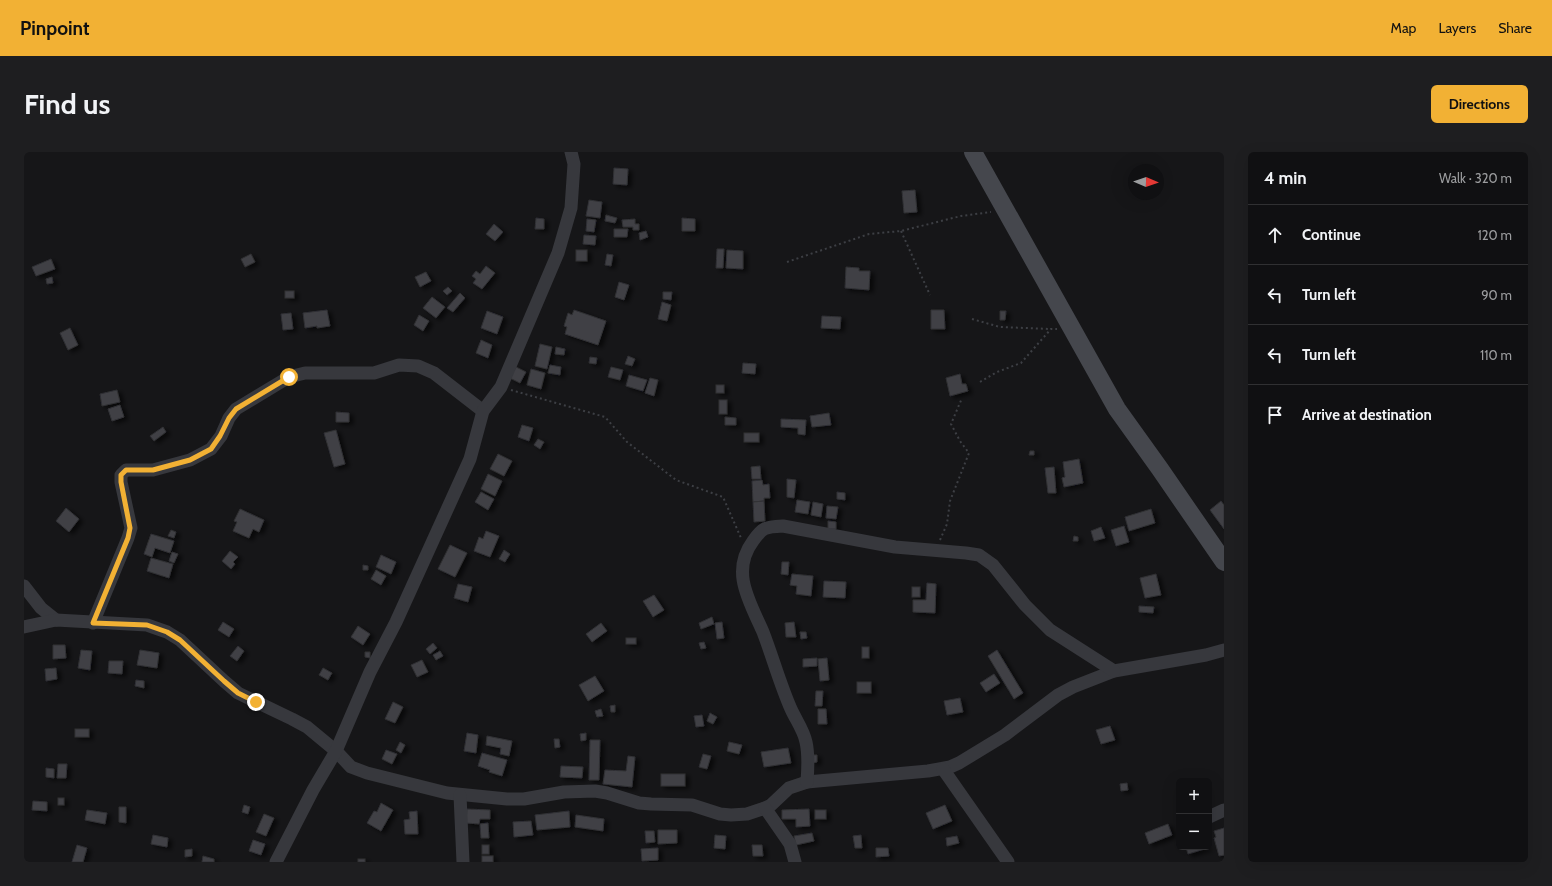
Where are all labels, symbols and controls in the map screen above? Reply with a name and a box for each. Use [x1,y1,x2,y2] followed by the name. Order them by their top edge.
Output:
[20,17,89,40] text: Pinpoint
[1391,19,1416,37] text: Map
[1438,19,1476,37] text: Layers
[1498,19,1532,37] text: Share
[1431,85,1528,123] button: Directions
[24,87,110,121] text: Find us
[1128,164,1164,200] north arrow
[1264,168,1307,188] text: 4 min
[1439,170,1512,186] text: Walk · 320 m
[1264,224,1286,246] icon: ahead
[1302,226,1361,244] text: Continue
[1478,227,1512,243] text: 120 m
[1264,284,1286,306] icon: left
[1302,286,1356,304] text: Turn left
[1481,287,1512,303] text: 90 m
[1264,344,1286,366] icon: left
[1302,346,1356,364] text: Turn left
[1480,347,1512,363] text: 110 m
[280,368,298,386] route start
[1264,404,1286,426] icon: arrive
[1302,406,1432,424] text: Arrive at destination
[247,693,265,711] route end
[1176,778,1212,850] map controls
[1176,778,1212,814] button: +
[1176,814,1212,850] button: −

